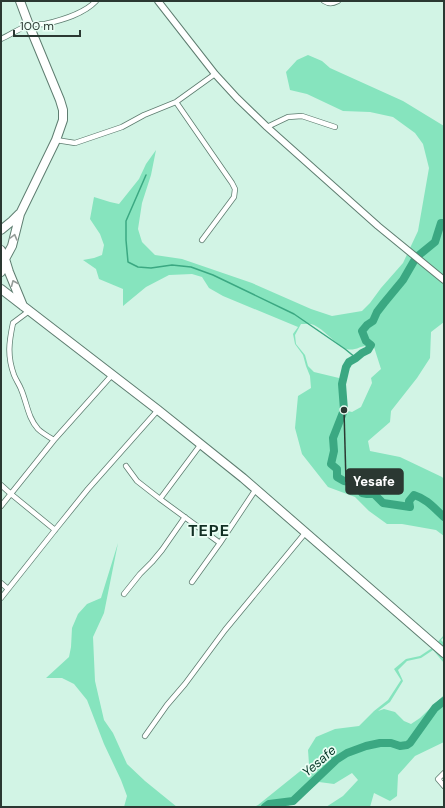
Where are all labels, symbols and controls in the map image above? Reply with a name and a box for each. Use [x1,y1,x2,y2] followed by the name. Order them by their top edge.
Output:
[14,12,80,38] scale bar
[20,18,54,34] text: 100 m
[10,234,18,240] one-way arrow
[10,279,18,286] one-way arrow
[346,469,403,494] callout: Yesafe
[353,473,395,490] text: Yesafe
[188,520,230,541] district label: TEPE
[299,742,339,780] water label: Yesafe

